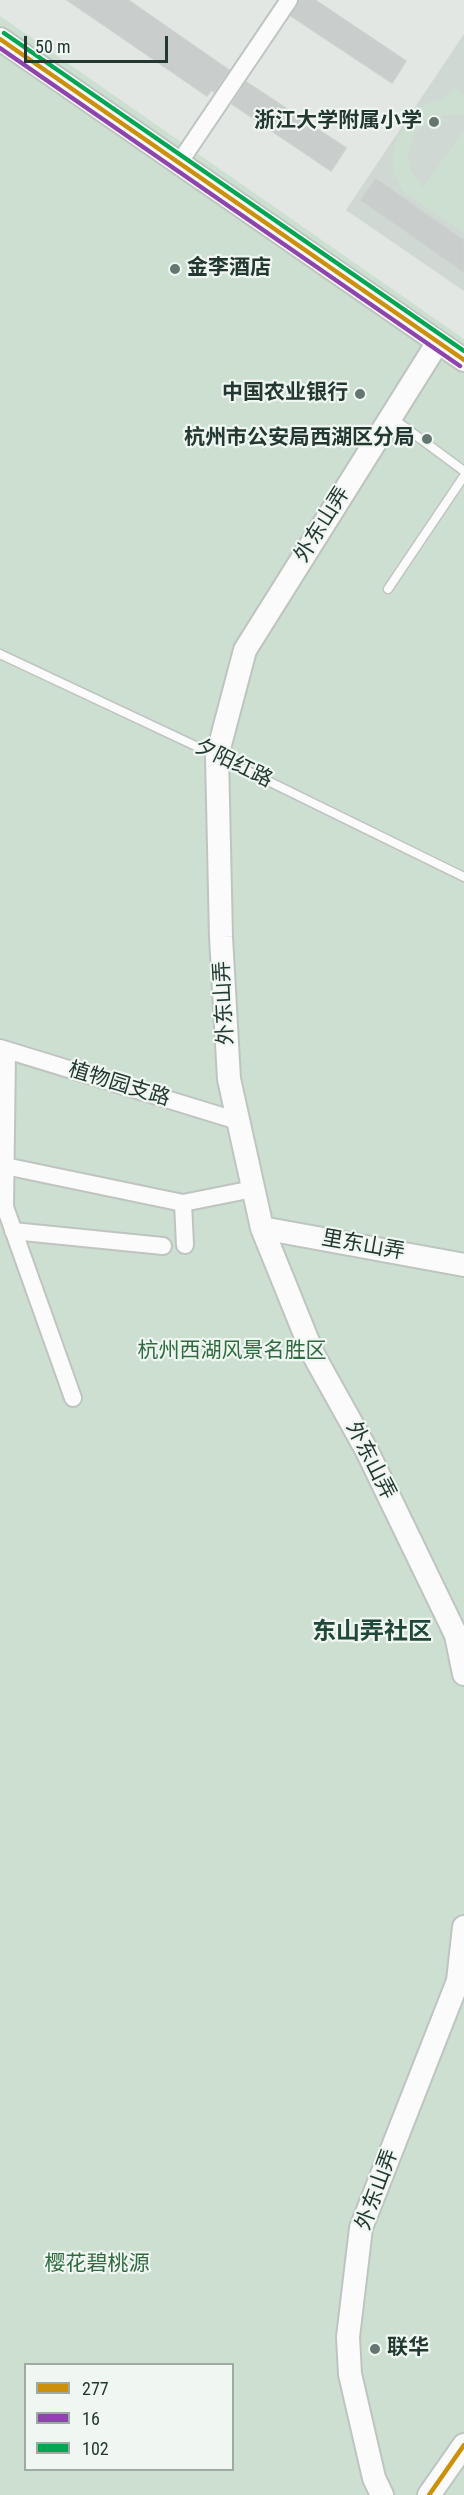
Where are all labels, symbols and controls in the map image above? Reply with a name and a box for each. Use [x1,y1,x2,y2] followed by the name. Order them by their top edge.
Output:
[27,24,171,62] scale bar
[35,36,70,57] text: 50 m
[254,109,422,135] place label: 浙江大学附属小学
[427,115,441,129] marker: 浙江大学附属小学
[187,256,271,282] place label: 金李酒店
[168,262,182,276] marker: 金李酒店
[222,381,348,407] place label: 中国农业银行
[353,387,367,401] marker: 中国农业银行
[184,426,415,452] place label: 杭州市公安局西湖区分局
[420,432,434,446] marker: 杭州市公安局西湖区分局
[290,483,356,567] street label: 外东山弄
[190,734,276,794] street label: 夕阳红路
[210,960,240,1046] street label: 外东山弄
[65,1058,173,1112] street label: 植物园支路
[319,1226,407,1266] street label: 里东山弄
[138,1339,326,1365] park label: 杭州西湖风景名胜区
[340,1418,400,1504] street label: 外东山弄
[312,1619,432,1647] district label: 东山弄社区
[352,2146,404,2234] street label: 外东山弄
[45,2252,149,2278] park label: 樱花碧桃源
[387,2336,429,2362] place label: 联华
[368,2342,382,2356] marker: 联华
[24,2363,234,2471] legend
[82,2378,109,2399] text: 277
[82,2408,100,2429] text: 16
[82,2438,109,2459] text: 102

